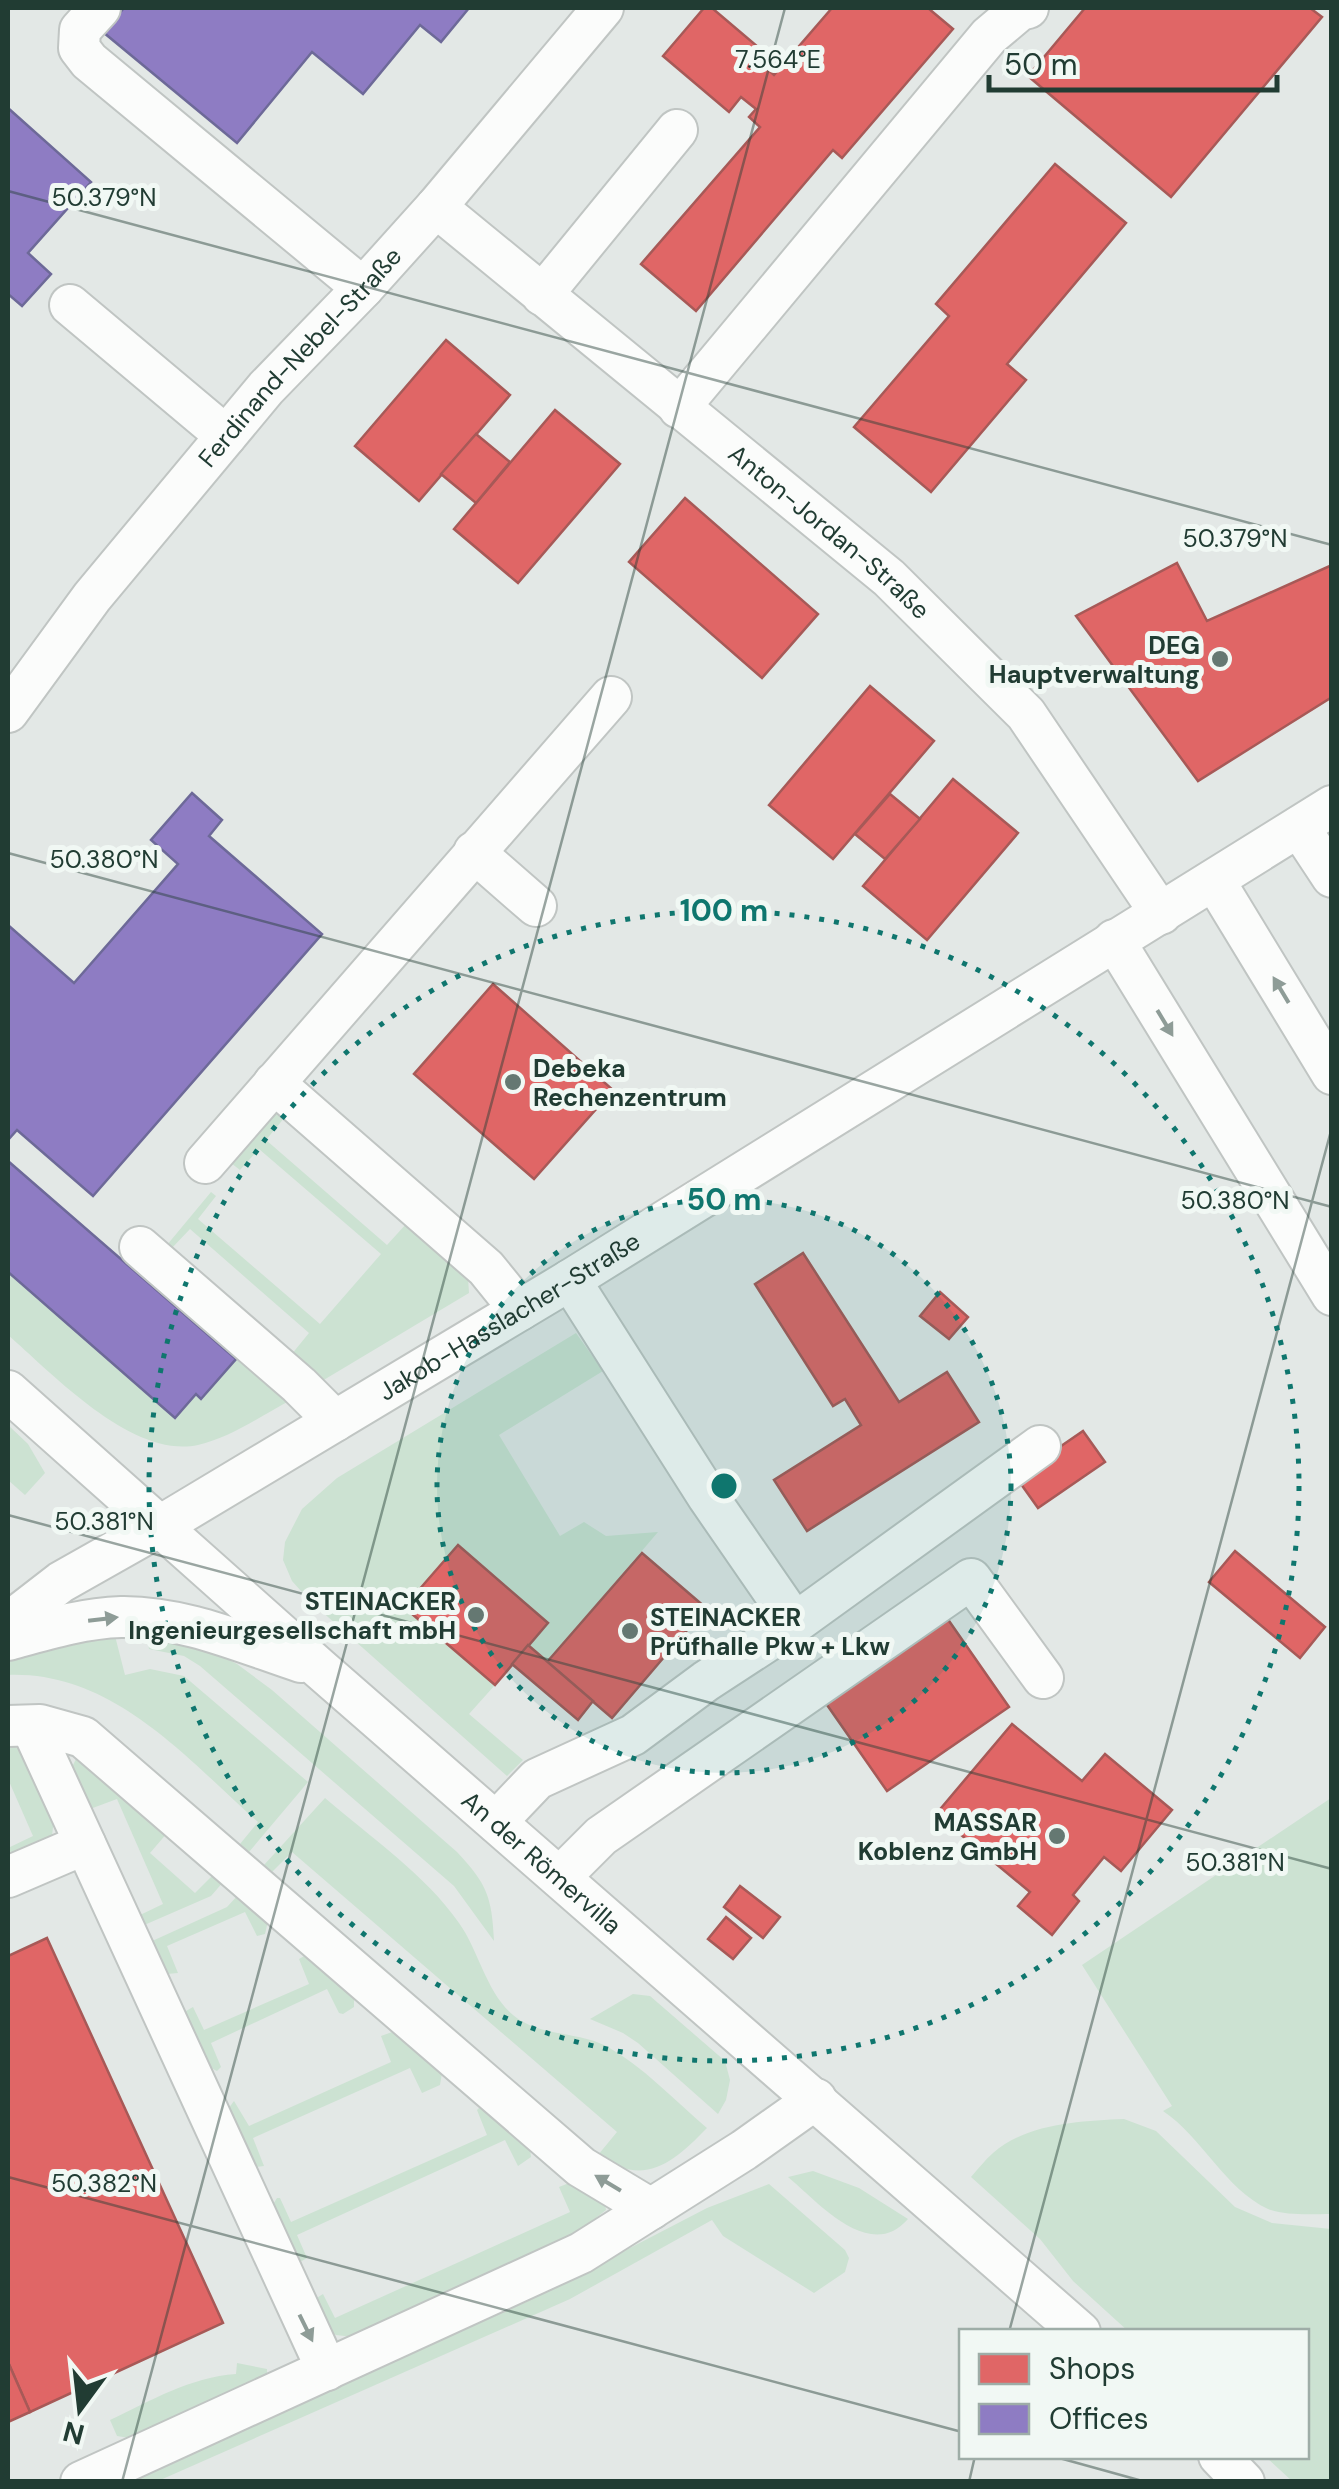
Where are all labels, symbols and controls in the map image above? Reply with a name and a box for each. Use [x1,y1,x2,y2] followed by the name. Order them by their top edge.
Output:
[989,30,1276,92] scale bar
[735,43,821,76] text: 7.564°E
[1004,45,1078,84] text: 50 m
[52,181,156,214] text: 50.379°N
[191,240,409,474] street label: Ferdinand-Nebel-Straße
[722,437,937,626] street label: Anton-Jordan-Straße
[1183,522,1287,555] text: 50.379°N
[989,629,1200,691] place label: DEG Hauptverwaltung
[1209,648,1231,670] marker: DEG Hauptverwaltung
[49,843,159,876] text: 50.380°N
[680,891,768,930] text: 100 m
[1273,976,1290,1004] one-way arrow
[1155,1009,1173,1037] one-way arrow
[533,1052,727,1114] place label: Debeka Rechenzentrum
[502,1071,524,1093] marker: Debeka Rechenzentrum
[686,1180,762,1219] text: 50 m
[1180,1184,1290,1217] text: 50.380°N
[372,1224,646,1408] street label: Jakob-Hasslacher-Straße
[706,1468,742,1504] centre of rings
[54,1505,154,1538] text: 50.381°N
[128,1585,456,1647] place label: STEINACKER Ingenieurgesellschaft mbH
[650,1601,891,1663] place label: STEINACKER Prüfhalle Pkw + Lkw
[465,1604,487,1626] marker: STEINACKER Ingenieurgesellschaft mbH
[87,1611,119,1627] one-way arrow
[619,1620,641,1642] marker: STEINACKER Prüfhalle Pkw + Lkw
[455,1783,629,1941] street label: An der Römervilla
[858,1806,1037,1868] place label: MASSAR Koblenz GmbH
[1046,1825,1068,1847] marker: MASSAR Koblenz GmbH
[1185,1846,1285,1879] text: 50.381°N
[51,2167,157,2200] text: 50.382°N
[594,2175,622,2192] one-way arrow
[298,2314,315,2343] one-way arrow
[959,2329,1309,2459] legend
[1049,2349,1135,2388] text: Shops
[30,2359,130,2459] north arrow
[1049,2399,1149,2438] text: Offices
[59,2412,88,2453] text: N

